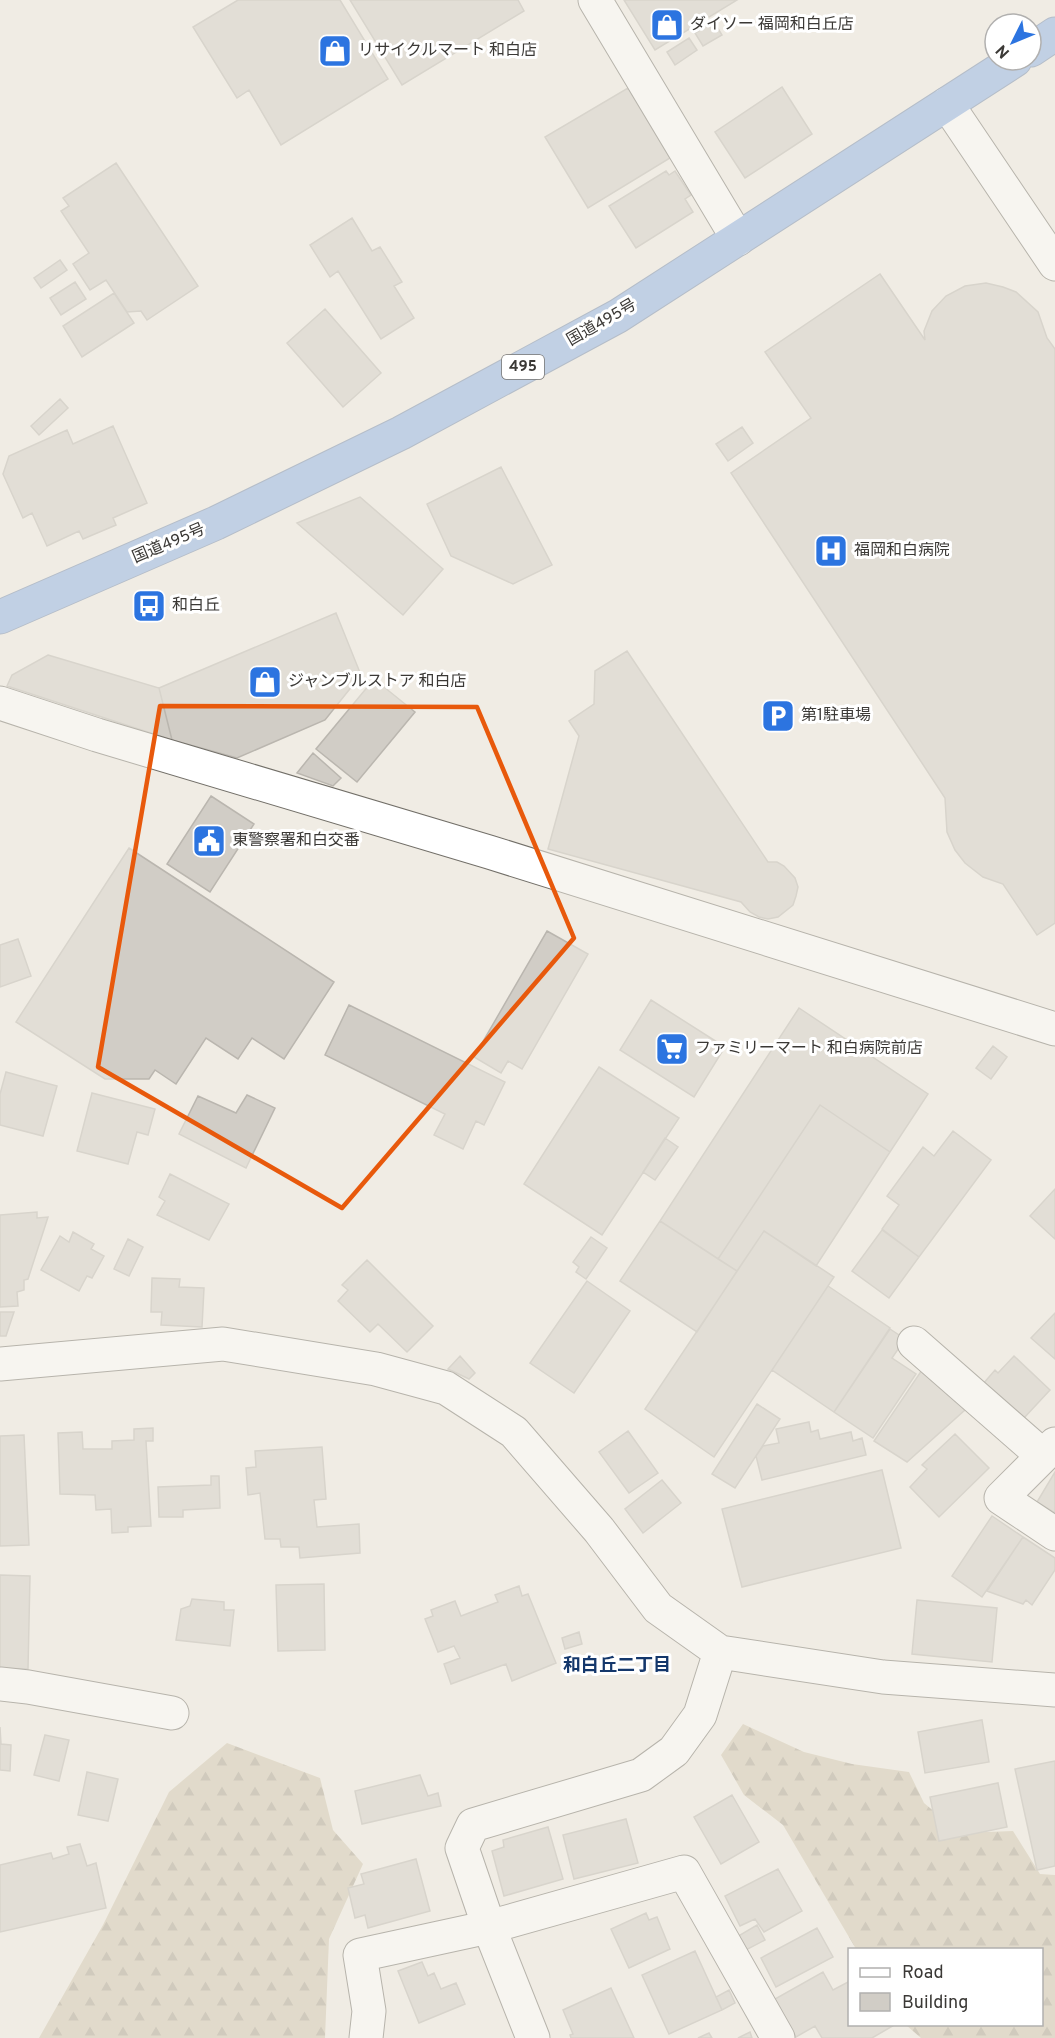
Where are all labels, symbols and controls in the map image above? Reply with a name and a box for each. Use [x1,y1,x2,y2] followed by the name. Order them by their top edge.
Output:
[649,7,685,43] shop icon: ダイソー 福岡和白丘店
[983,12,1043,72] north arrow
[690,15,854,35] place label: ダイソー 福岡和白丘店
[317,33,353,69] shop icon: リサイクルマート 和白店
[992,40,1015,62] text: N
[358,41,537,61] place label: リサイクルマート 和白店
[564,295,640,351] street label: 国道495号
[502,355,544,379] road number: 495
[130,520,208,568] street label: 国道495号
[813,533,849,569] hospital icon: 福岡和白病院
[854,541,950,561] place label: 福岡和白病院
[131,588,167,624] bus stop icon: 和白丘
[172,596,220,616] place label: 和白丘
[247,664,283,700] shop icon: ジャンブルストア 和白店
[288,672,466,692] place label: ジャンブルストア 和白店
[760,698,796,734] parking icon: 第1駐車場
[801,706,871,726] place label: 第1駐車場
[191,823,227,859] public building icon: 東警察署和白交番
[232,831,360,851] place label: 東警察署和白交番
[654,1031,690,1067] supermarket icon: ファミリーマート 和白病院前店
[695,1039,923,1059] place label: ファミリーマート 和白病院前店
[563,1655,671,1678] district label: 和白丘二丁目
[848,1948,1043,2026] legend
[902,1962,944,1985] text: Road
[902,1992,968,2015] text: Building

